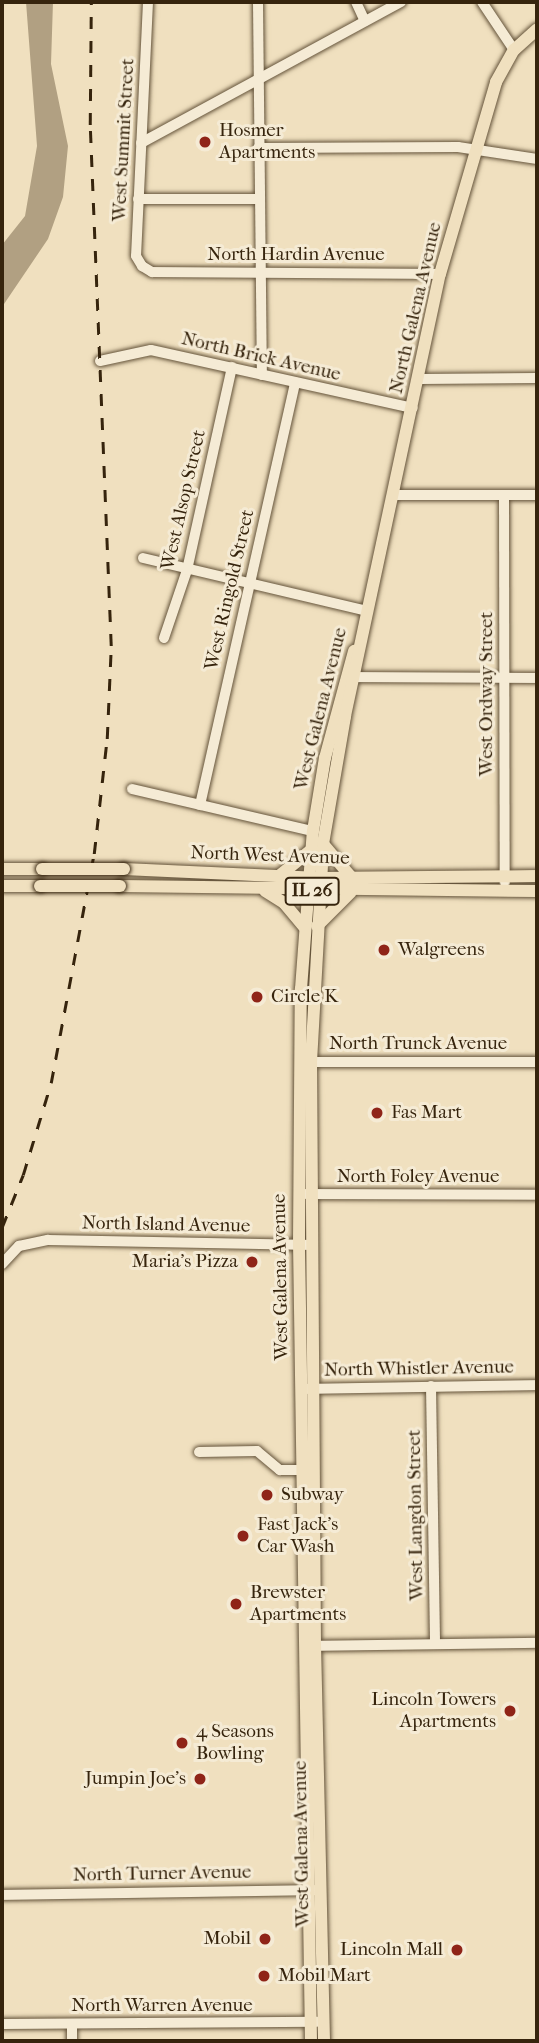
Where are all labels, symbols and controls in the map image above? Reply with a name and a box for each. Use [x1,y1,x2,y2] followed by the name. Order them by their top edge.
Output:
[108,58,140,222] street label: West Summit Street
[219,120,315,164] place label: Hosmer Apartments
[197,134,213,150] marker: Hosmer Apartments
[385,220,447,396] street label: North Galena Avenue
[207,244,385,266] street label: North Hardin Avenue
[179,328,343,386] street label: North Brick Avenue
[157,428,211,572] street label: West Alsop Street
[200,507,260,673] street label: West Ringold Street
[476,612,498,776] street label: West Ordway Street
[290,625,352,793] street label: West Galena Avenue
[190,842,350,870] street label: North West Avenue
[284,876,340,906] road number: IL 26
[398,939,484,961] place label: Walgreens
[376,942,392,958] marker: Walgreens
[271,986,338,1008] place label: Circle K
[249,989,265,1005] marker: Circle K
[329,1033,507,1055] street label: North Trunck Avenue
[391,1102,462,1124] place label: Fas Mart
[369,1105,385,1121] marker: Fas Mart
[337,1166,499,1188] street label: North Foley Avenue
[268,1194,294,1360] street label: West Galena Avenue
[82,1212,250,1238] street label: North Island Avenue
[132,1251,238,1273] place label: Maria's Pizza
[244,1254,260,1270] marker: Maria's Pizza
[324,1356,514,1382] street label: North Whistler Avenue
[403,1429,429,1601] street label: West Langdon Street
[281,1484,344,1506] place label: Subway
[259,1487,275,1503] marker: Subway
[257,1514,338,1558] place label: Fast Jack's Car Wash
[235,1528,251,1544] marker: Fast Jack's Car Wash
[250,1582,346,1626] place label: Brewster Apartments
[228,1596,244,1612] marker: Brewster Apartments
[371,1689,496,1733] place label: Lincoln Towers Apartments
[502,1703,518,1719] marker: Lincoln Towers Apartments
[196,1721,274,1765] place label: 4 Seasons Bowling
[174,1735,190,1751] marker: 4 Seasons Bowling
[289,1761,315,1927] street label: West Galena Avenue
[85,1768,186,1790] place label: Jumpin Joe's
[192,1771,208,1787] marker: Jumpin Joe's
[73,1861,251,1887] street label: North Turner Avenue
[204,1928,251,1950] place label: Mobil
[257,1931,273,1947] marker: Mobil
[340,1939,443,1961] place label: Lincoln Mall
[449,1942,465,1958] marker: Lincoln Mall
[278,1965,371,1987] place label: Mobil Mart
[256,1968,272,1984] marker: Mobil Mart
[71,1995,253,2017] street label: North Warren Avenue

